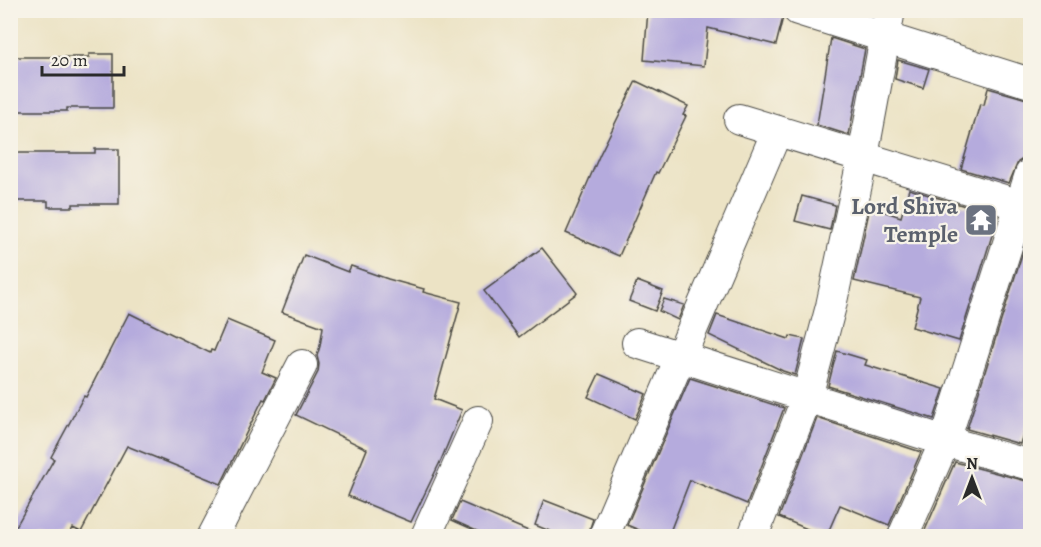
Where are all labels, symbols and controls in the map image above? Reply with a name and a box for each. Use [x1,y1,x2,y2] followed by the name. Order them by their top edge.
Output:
[42,39,124,77] scale bar
[51,48,88,72] text: 20 m
[851,190,958,250] place label: Lord Shiva Temple
[963,202,999,238] temple icon: Lord Shiva Temple
[942,448,1002,508] north arrow
[966,453,978,475] text: N

